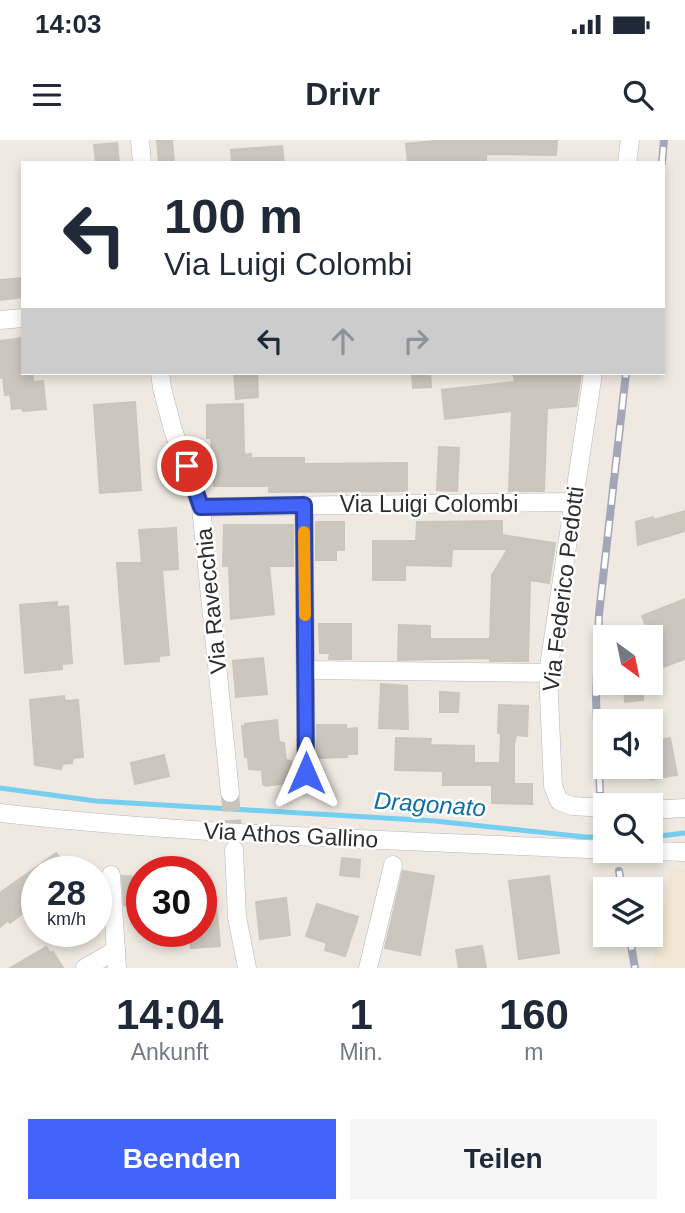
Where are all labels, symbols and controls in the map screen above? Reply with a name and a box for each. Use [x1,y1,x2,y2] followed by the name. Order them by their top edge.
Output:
[35,9,102,39] text: 14:03
[28,76,66,114] icon: menu
[305,76,380,112] text: Drivr
[619,76,657,114] icon: search
[49,189,140,280] icon: left
[164,189,303,243] text: 100 m
[164,246,412,282] text: Via Luigi Colombi
[251,322,289,360] icon: left
[324,322,362,360] icon: ahead
[397,322,435,360] icon: right
[157,436,217,496] pin
[168,447,206,485] icon: arrive
[538,485,588,693] street label: Via Federico Pedotti
[340,491,518,517] street label: Via Luigi Colombi
[190,527,232,675] street label: Via Ravecchia
[593,625,663,695] north arrow
[593,625,663,947] map controls
[593,709,663,779] button: sound
[269,736,343,810] position arrow
[373,787,487,821] water label: Dragonato
[593,793,663,863] button: search
[203,817,379,853] street label: Via Athos Gallino
[126,856,217,947] speed limit sign: 30
[47,873,86,912] text: 28
[593,877,663,947] button: layers
[47,909,86,929] text: km/h
[116,991,223,1038] text: 14:04
[349,991,373,1038] text: 1
[499,991,569,1038] text: 160
[131,1039,209,1065] text: Ankunft
[339,1039,383,1065] text: Min.
[524,1039,544,1065] text: m
[28,1119,336,1199] button: Beenden
[350,1119,657,1199] button: Teilen

